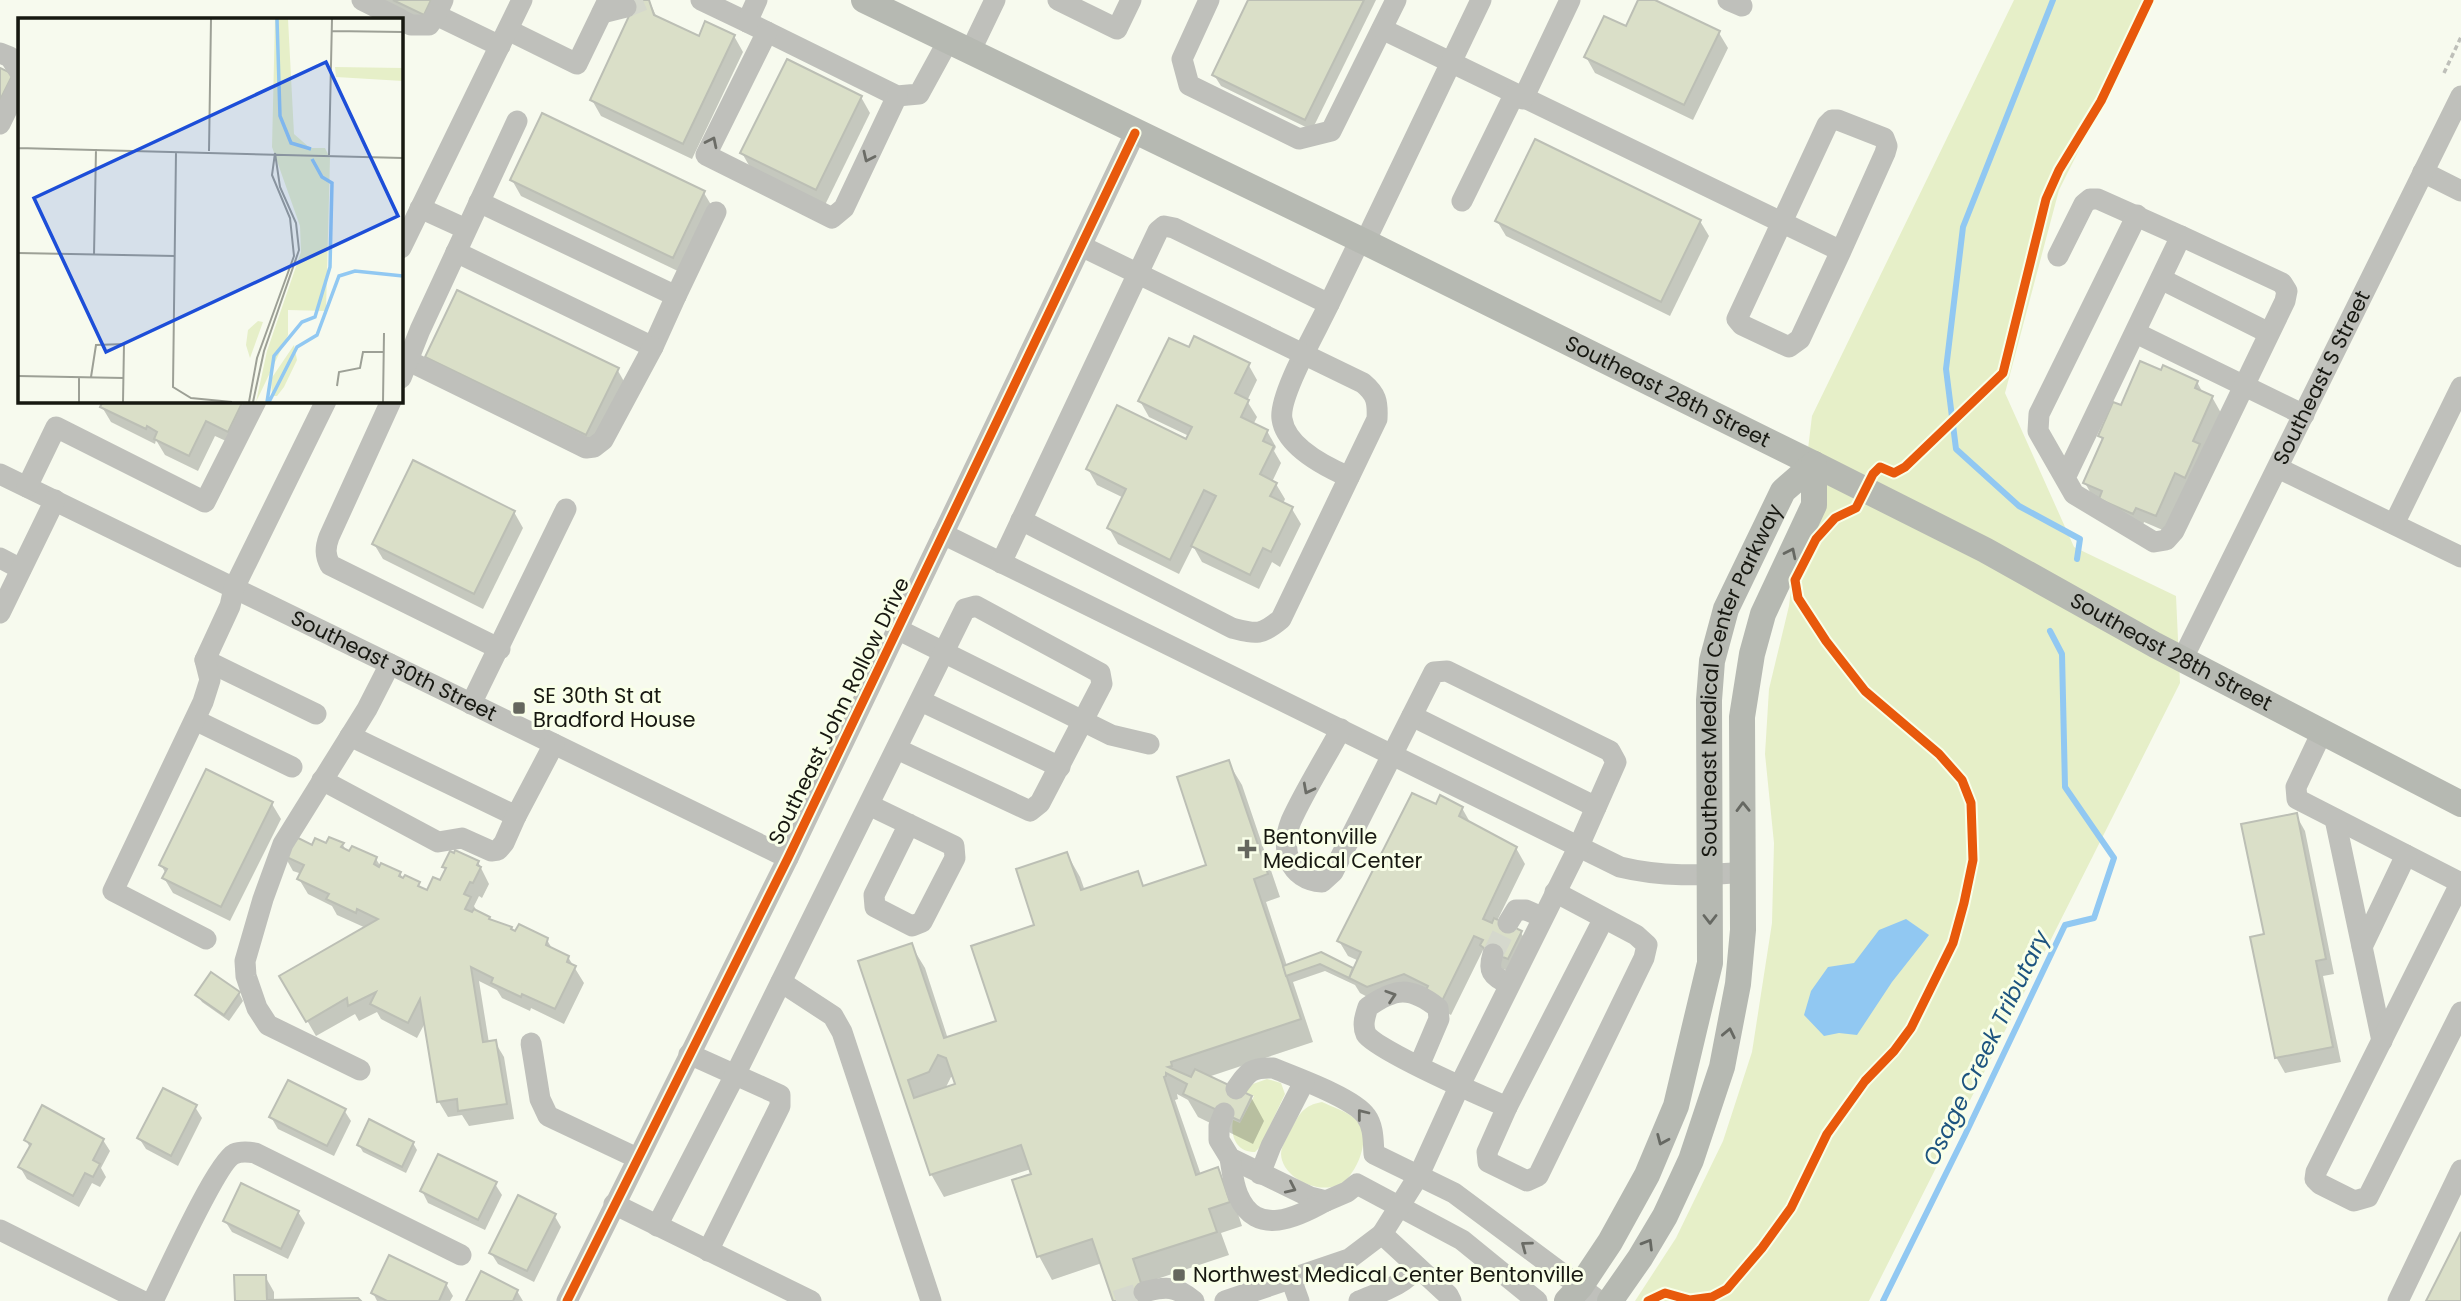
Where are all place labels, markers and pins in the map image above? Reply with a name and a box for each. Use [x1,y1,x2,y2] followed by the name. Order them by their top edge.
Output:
[533,681,695,734] place label: SE 30th St at Bradford House
[511,700,527,716] marker: SE 30th St at Bradford House
[1263,822,1423,875] place label: Bentonville Medical Center
[1237,839,1257,859] marker: Bentonville Medical Center
[1193,1260,1584,1289] place label: Northwest Medical Center Bentonville
[1171,1267,1187,1283] marker: Northwest Medical Center Bentonville

